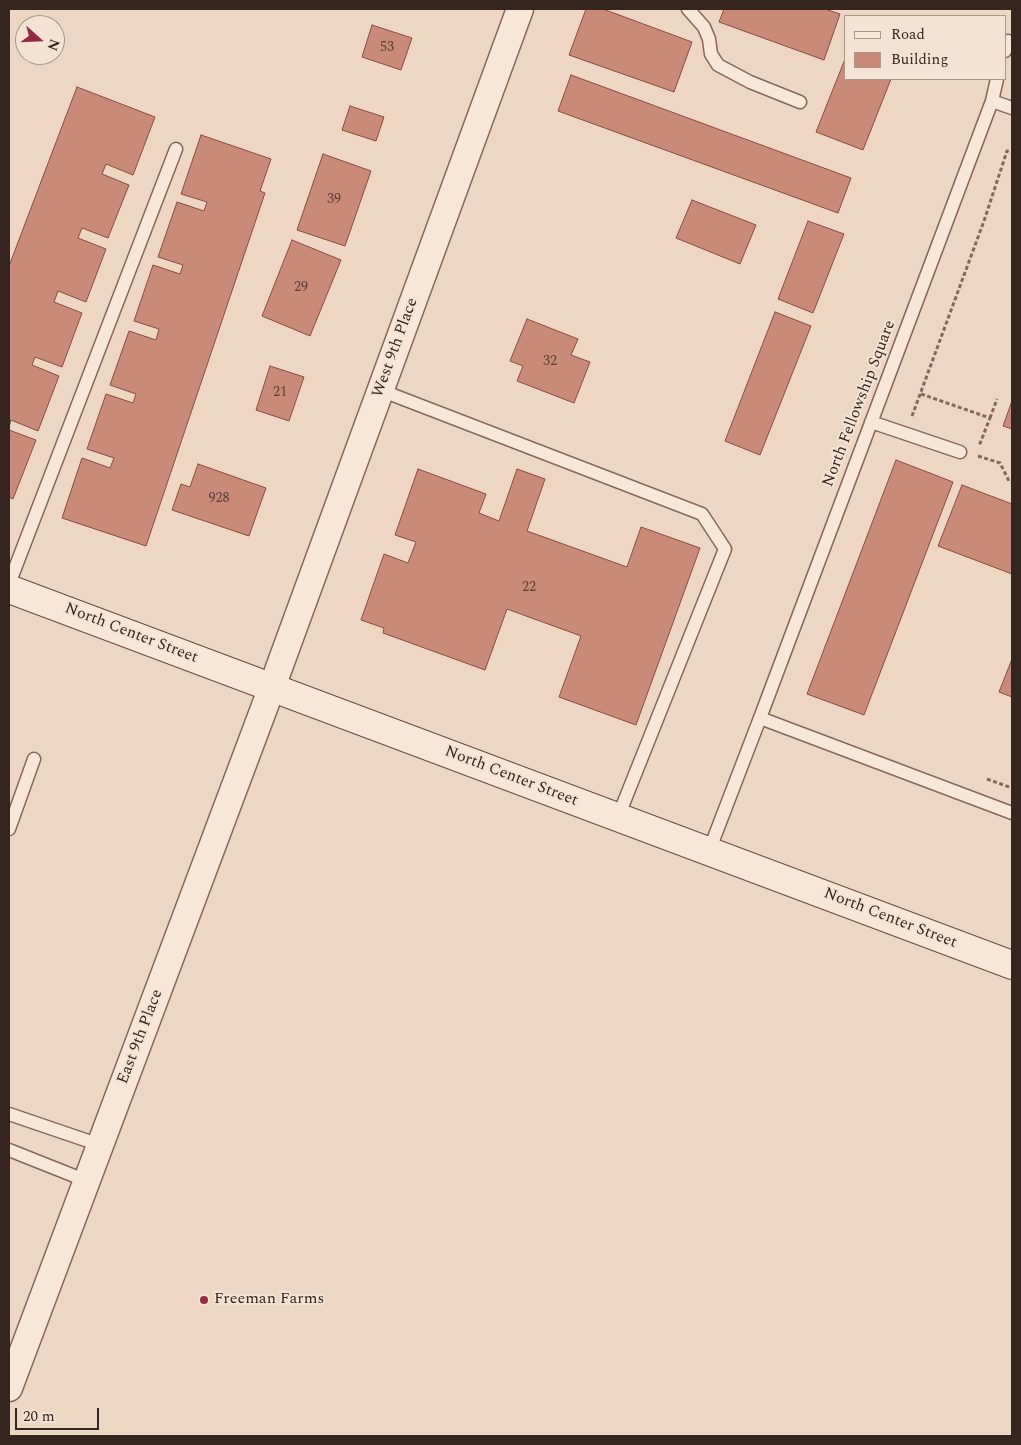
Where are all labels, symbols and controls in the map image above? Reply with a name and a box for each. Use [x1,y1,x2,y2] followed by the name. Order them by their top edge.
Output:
[15,15,65,65] north arrow
[844,15,1006,80] legend
[891,23,925,46] text: Road
[42,36,65,54] text: N
[380,40,394,56] house number: 53
[891,48,948,71] text: Building
[327,192,341,208] house number: 39
[294,280,308,296] house number: 29
[369,296,423,400] street label: West 9th Place
[819,318,901,490] street label: North Fellowship Square
[543,354,557,370] house number: 32
[273,385,287,401] house number: 21
[209,491,229,507] house number: 928
[522,580,536,596] house number: 22
[62,600,200,668] street label: North Center Street
[442,743,580,811] street label: North Center Street
[821,885,959,953] street label: North Center Street
[114,987,168,1087] street label: East 9th Place
[214,1290,324,1310] place label: Freeman Farms
[198,1294,210,1306] marker: Freeman Farms
[18,1398,101,1430] scale bar
[23,1405,55,1428] text: 20 m

